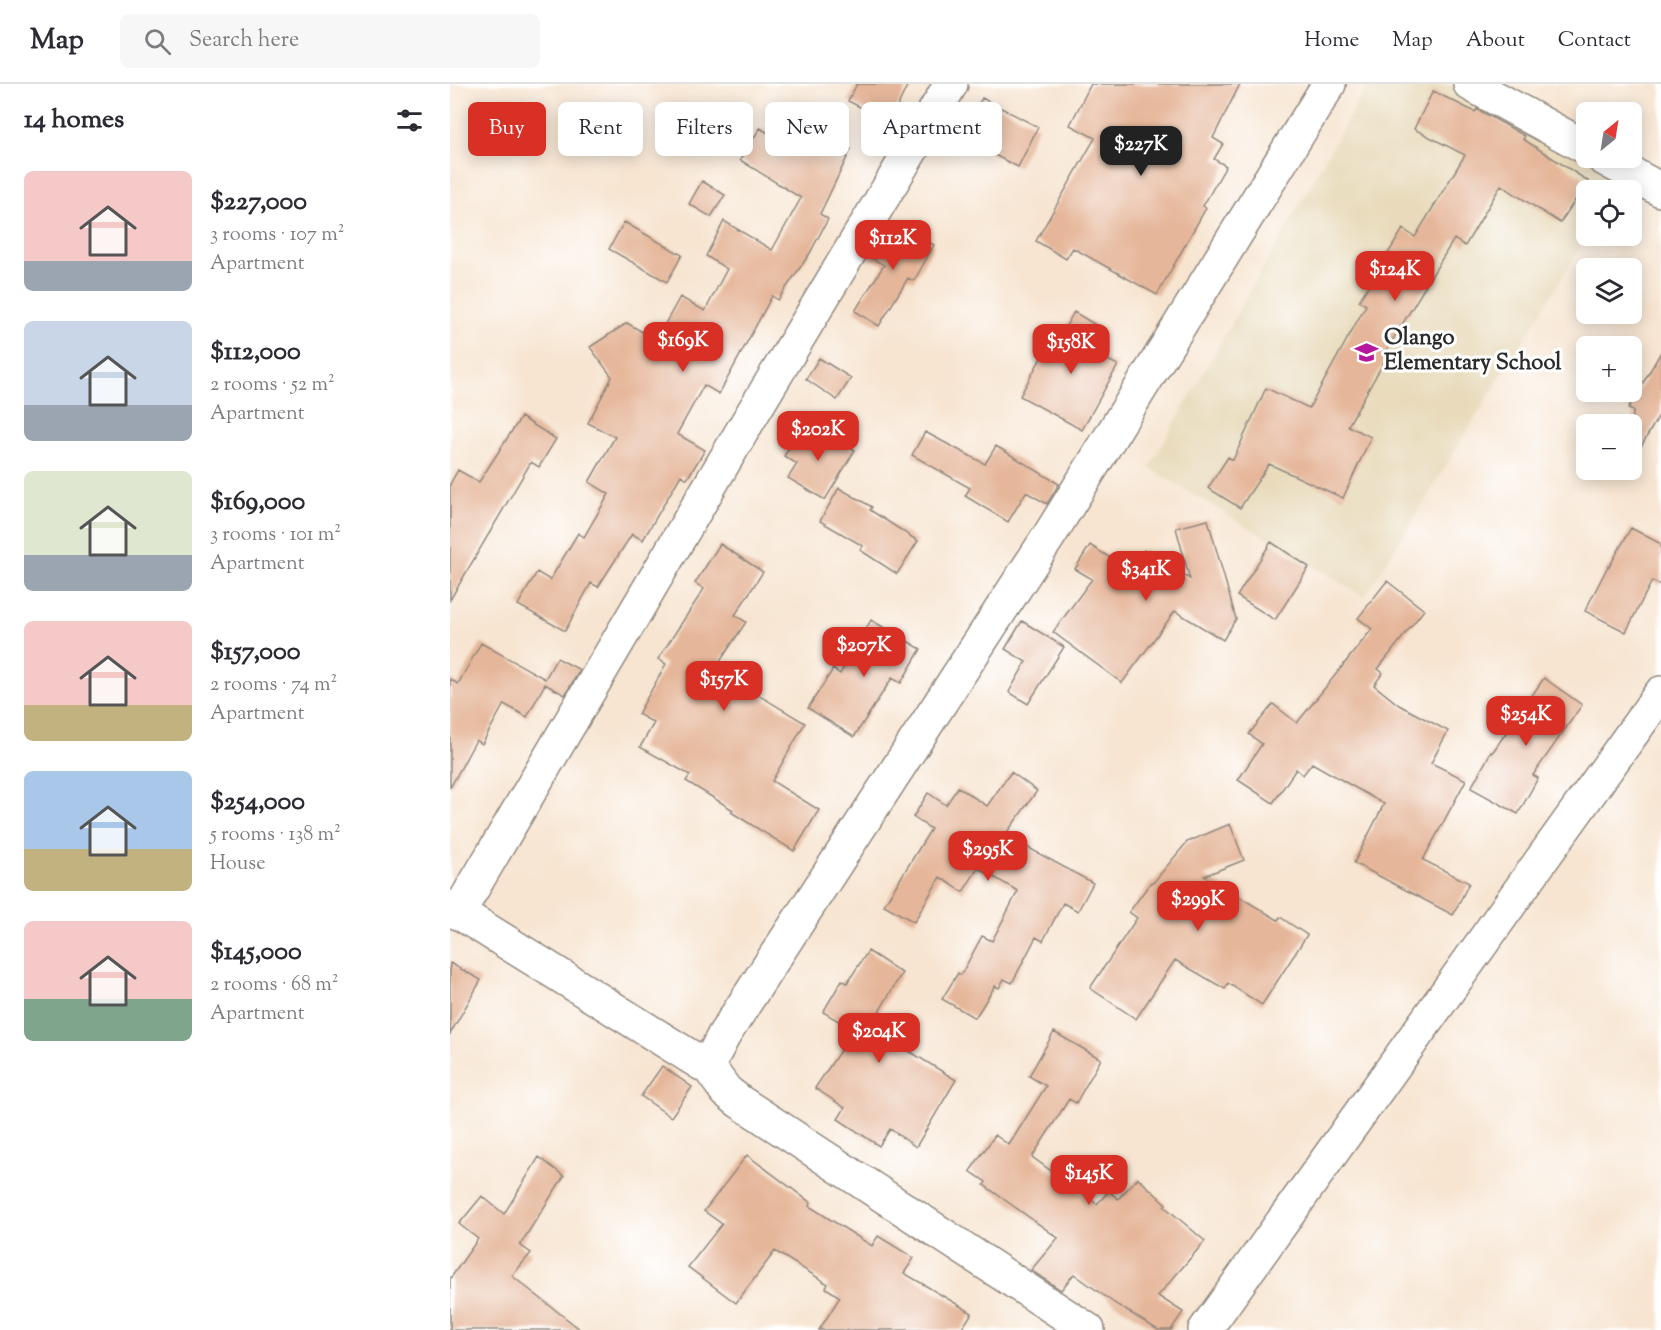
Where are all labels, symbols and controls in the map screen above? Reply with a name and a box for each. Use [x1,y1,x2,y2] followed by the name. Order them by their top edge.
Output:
[120,14,540,68] search box
[30,21,84,61] text: Map
[141,25,174,58] icon: search
[189,25,299,57] text: Search here
[1304,26,1359,56] text: Home
[1392,26,1433,56] text: Map
[1466,26,1525,56] text: About
[1558,26,1631,56] text: Contact
[24,102,124,139] text: 14 homes
[468,102,546,156] chip: Buy
[558,102,643,156] chip: Rent
[655,102,753,156] chip: Filters
[765,102,849,156] chip: New
[861,102,1002,156] chip: Apartment
[1576,102,1642,168] north arrow
[1576,102,1642,480] map controls
[393,104,426,137] icon: filters
[1099,126,1183,177] pin: $227K
[1114,131,1168,160] text: $227K
[1576,180,1642,246] button: locate
[210,184,307,221] text: $227,000
[72,195,144,267] icon: home
[851,220,935,271] pin: $112K
[210,221,344,250] text: 3 rooms · 107 m²
[869,225,917,254] text: $112K
[210,250,305,279] text: Apartment
[1353,251,1437,302] pin: $124K
[1369,256,1421,285] text: $124K
[1576,258,1642,324] button: layers
[641,322,725,373] pin: $169K
[1384,323,1562,380] place label: Olango Elementary School
[1029,324,1113,375] pin: $158K
[657,327,709,356] text: $169K
[1047,329,1095,358] text: $158K
[210,334,301,371] text: $112,000
[1576,336,1642,402] button: +
[1353,339,1379,365] school or university icon: Olango Elementary School
[72,345,144,417] icon: home
[210,371,335,400] text: 2 rooms · 52 m²
[210,400,305,429] text: Apartment
[776,411,860,462] pin: $202K
[1576,414,1642,480] button: −
[791,416,845,445] text: $202K
[210,484,305,521] text: $169,000
[72,495,144,567] icon: home
[210,521,341,550] text: 3 rooms · 101 m²
[210,550,305,579] text: Apartment
[1104,551,1188,602] pin: $341K
[1121,556,1171,585] text: $341K
[822,627,906,678] pin: $207K
[836,632,892,661] text: $207K
[210,634,300,671] text: $157,000
[72,645,144,717] icon: home
[682,661,766,712] pin: $157K
[700,666,748,695] text: $157K
[210,671,337,700] text: 2 rooms · 74 m²
[1484,696,1568,747] pin: $254K
[210,700,305,729] text: Apartment
[1500,701,1552,730] text: $254K
[210,784,305,821] text: $254,000
[72,795,144,867] icon: home
[210,821,341,850] text: 5 rooms · 138 m²
[946,831,1030,882] pin: $295K
[962,836,1014,865] text: $295K
[210,850,265,879] text: House
[1156,881,1240,932] pin: $299K
[1171,886,1225,915] text: $299K
[210,934,302,971] text: $145,000
[72,945,144,1017] icon: home
[210,971,338,1000] text: 2 rooms · 68 m²
[210,1000,305,1029] text: Apartment
[837,1013,921,1064] pin: $204K
[852,1018,906,1047] text: $204K
[1047,1155,1131,1206] pin: $145K
[1065,1160,1113,1189] text: $145K

